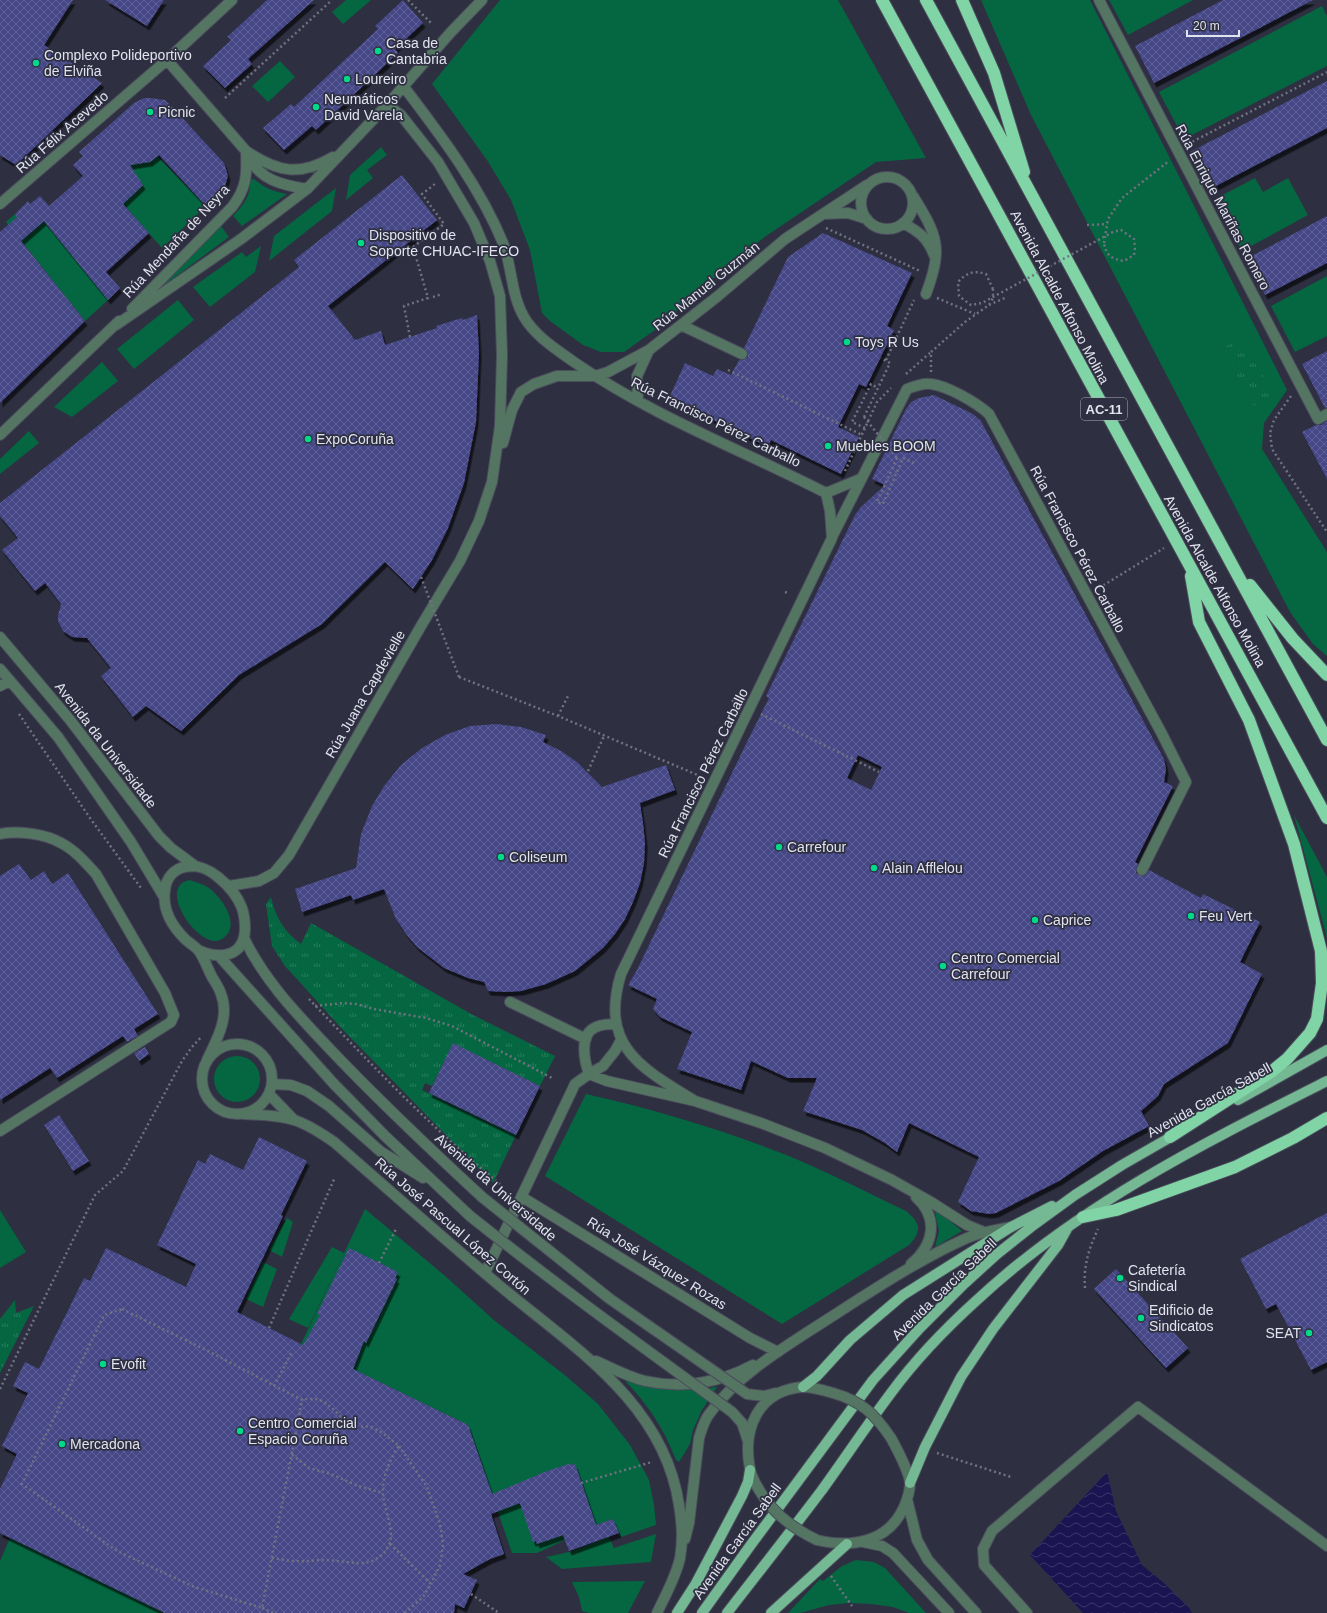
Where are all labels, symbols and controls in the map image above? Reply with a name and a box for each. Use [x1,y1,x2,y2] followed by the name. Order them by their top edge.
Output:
[1187,12,1239,38] scale bar
[1193,19,1220,33] text: 20 m
[386,35,447,67] place label: Casa de Cantabria
[373,46,383,56] marker: Casa de Cantabria
[44,47,192,79] place label: Complexo Polideportivo de Elviña
[31,58,41,68] marker: Complexo Polideportivo de Elviña
[355,71,407,87] place label: Loureiro
[342,74,352,84] marker: Loureiro
[13,88,111,176] street label: Rúa Félix Acevedo
[324,91,403,123] place label: Neumáticos David Varela
[311,102,321,112] marker: Neumáticos David Varela
[158,104,195,120] place label: Picnic
[145,107,155,117] marker: Picnic
[1172,121,1274,293] street label: Rúa Enrique Mariñas Romero
[119,181,233,301] street label: Rúa Mendaña de Neyra
[1007,207,1113,387] street label: Avenida Alcalde Alfonso Molina
[369,227,519,259] place label: Dispositivo de Soporte CHUAC-IFECO
[356,238,366,248] marker: Dispositivo de Soporte CHUAC-IFECO
[650,238,762,334] street label: Rúa Manuel Guzmán
[855,334,919,350] place label: Toys R Us
[842,337,852,347] marker: Toys R Us
[629,374,804,470] street label: Rúa Francisco Pérez Carballo
[1081,398,1127,420] road number: AC-11
[316,431,394,447] place label: ExpoCoruña
[303,434,313,444] marker: ExpoCoruña
[836,438,936,454] place label: Muebles BOOM
[823,441,833,451] marker: Muebles BOOM
[1027,463,1129,635] street label: Rúa Francisco Pérez Carballo
[1161,492,1269,670] street label: Avenida Alcalde Alfonso Molina
[322,627,408,761] street label: Rúa Juana Capdevielle
[52,679,160,811] street label: Avenida da Universidade
[655,685,751,860] street label: Rúa Francisco Pérez Carballo
[787,839,846,855] place label: Carrefour
[774,842,784,852] marker: Carrefour
[509,849,567,865] place label: Coliseum
[496,852,506,862] marker: Coliseum
[882,860,963,876] place label: Alain Afflelou
[869,863,879,873] marker: Alain Afflelou
[1199,908,1252,924] place label: Feu Vert
[1186,911,1196,921] marker: Feu Vert
[1043,912,1091,928] place label: Caprice
[1030,915,1040,925] marker: Caprice
[951,950,1060,982] place label: Centro Comercial Carrefour
[938,961,948,971] marker: Centro Comercial Carrefour
[1144,1059,1274,1141] street label: Avenida García Sabell
[432,1130,560,1244] street label: Avenida da Universidade
[372,1154,534,1298] street label: Rúa José Pascual López Cortón
[584,1214,730,1312] street label: Rúa José Vázquez Rozas
[888,1235,1000,1343] street label: Avenida García Sabell
[1128,1262,1186,1294] place label: Cafetería Sindical
[1115,1273,1125,1283] marker: Cafetería Sindical
[1149,1302,1214,1334] place label: Edificio de Sindicatos
[1136,1313,1146,1323] marker: Edificio de Sindicatos
[1265,1325,1301,1341] place label: SEAT
[1304,1328,1314,1338] marker: SEAT
[111,1356,146,1372] place label: Evofit
[98,1359,108,1369] marker: Evofit
[248,1415,357,1447] place label: Centro Comercial Espacio Coruña
[235,1426,245,1436] marker: Centro Comercial Espacio Coruña
[70,1436,140,1452] place label: Mercadona
[57,1439,67,1449] marker: Mercadona
[690,1480,784,1602] street label: Avenida García Sabell

